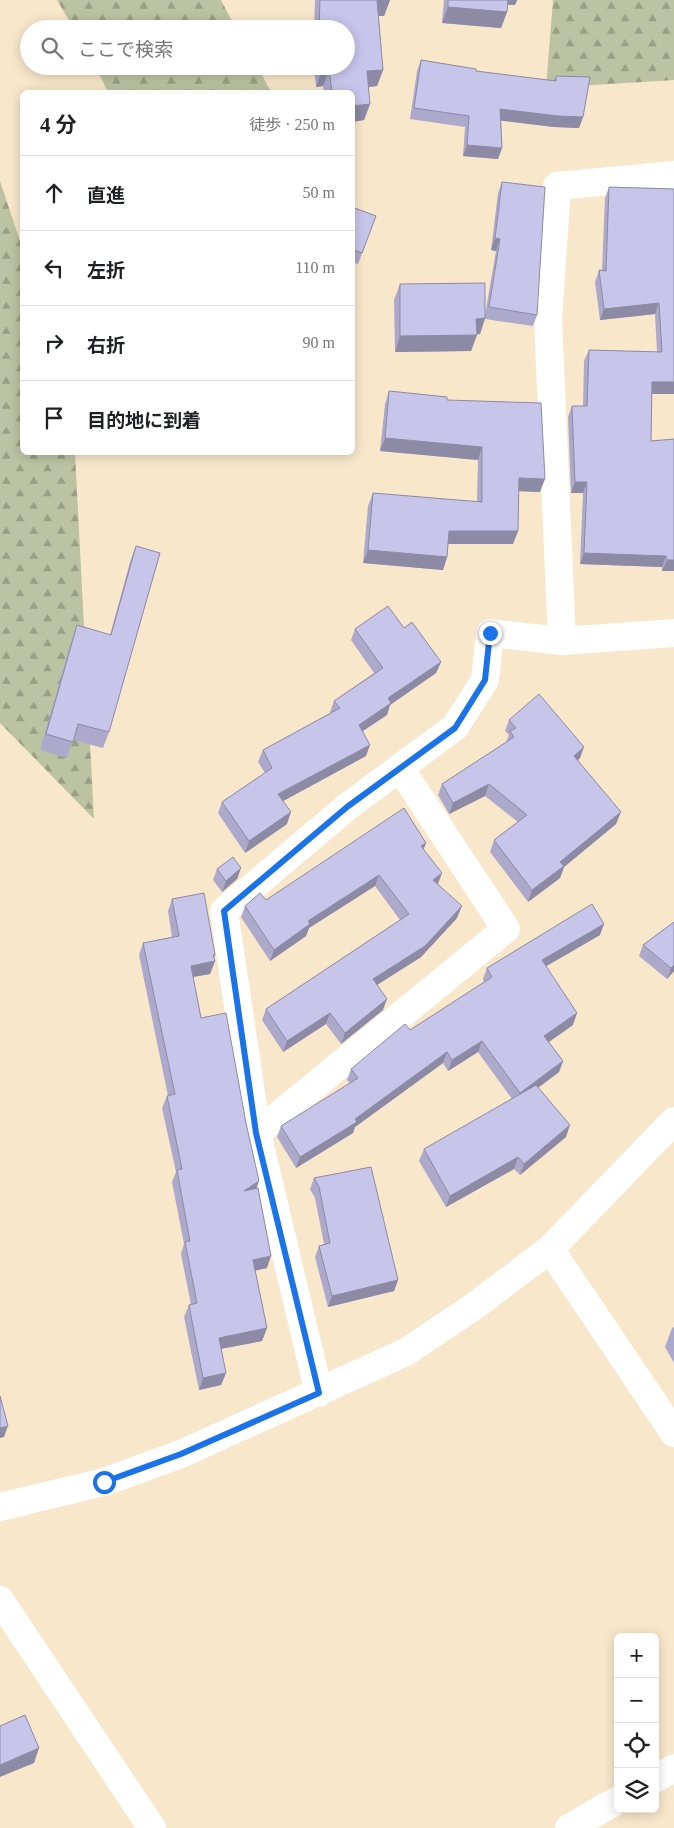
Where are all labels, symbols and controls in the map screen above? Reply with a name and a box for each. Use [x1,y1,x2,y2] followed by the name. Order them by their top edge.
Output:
[20,20,355,75] search box
[38,34,66,62] icon: search
[78,39,173,60] text: ここで検索
[40,113,77,137] text: 4 分
[249,116,335,133] text: 徒歩 · 250 m
[40,179,68,207] icon: ahead
[303,184,335,201] text: 50 m
[87,185,125,206] text: 直進
[40,254,68,282] icon: left
[295,259,335,276] text: 110 m
[87,260,125,281] text: 左折
[40,329,68,357] icon: right
[303,334,335,351] text: 90 m
[87,335,125,356] text: 右折
[40,404,68,432] icon: arrive
[87,410,201,431] text: 目的地に到着
[479,622,502,645] route end
[93,1471,116,1494] route start
[614,1633,659,1813] map controls
[614,1633,659,1678] button: +
[614,1678,659,1723] button: −
[614,1723,659,1768] button: locate
[614,1768,659,1813] button: layers

